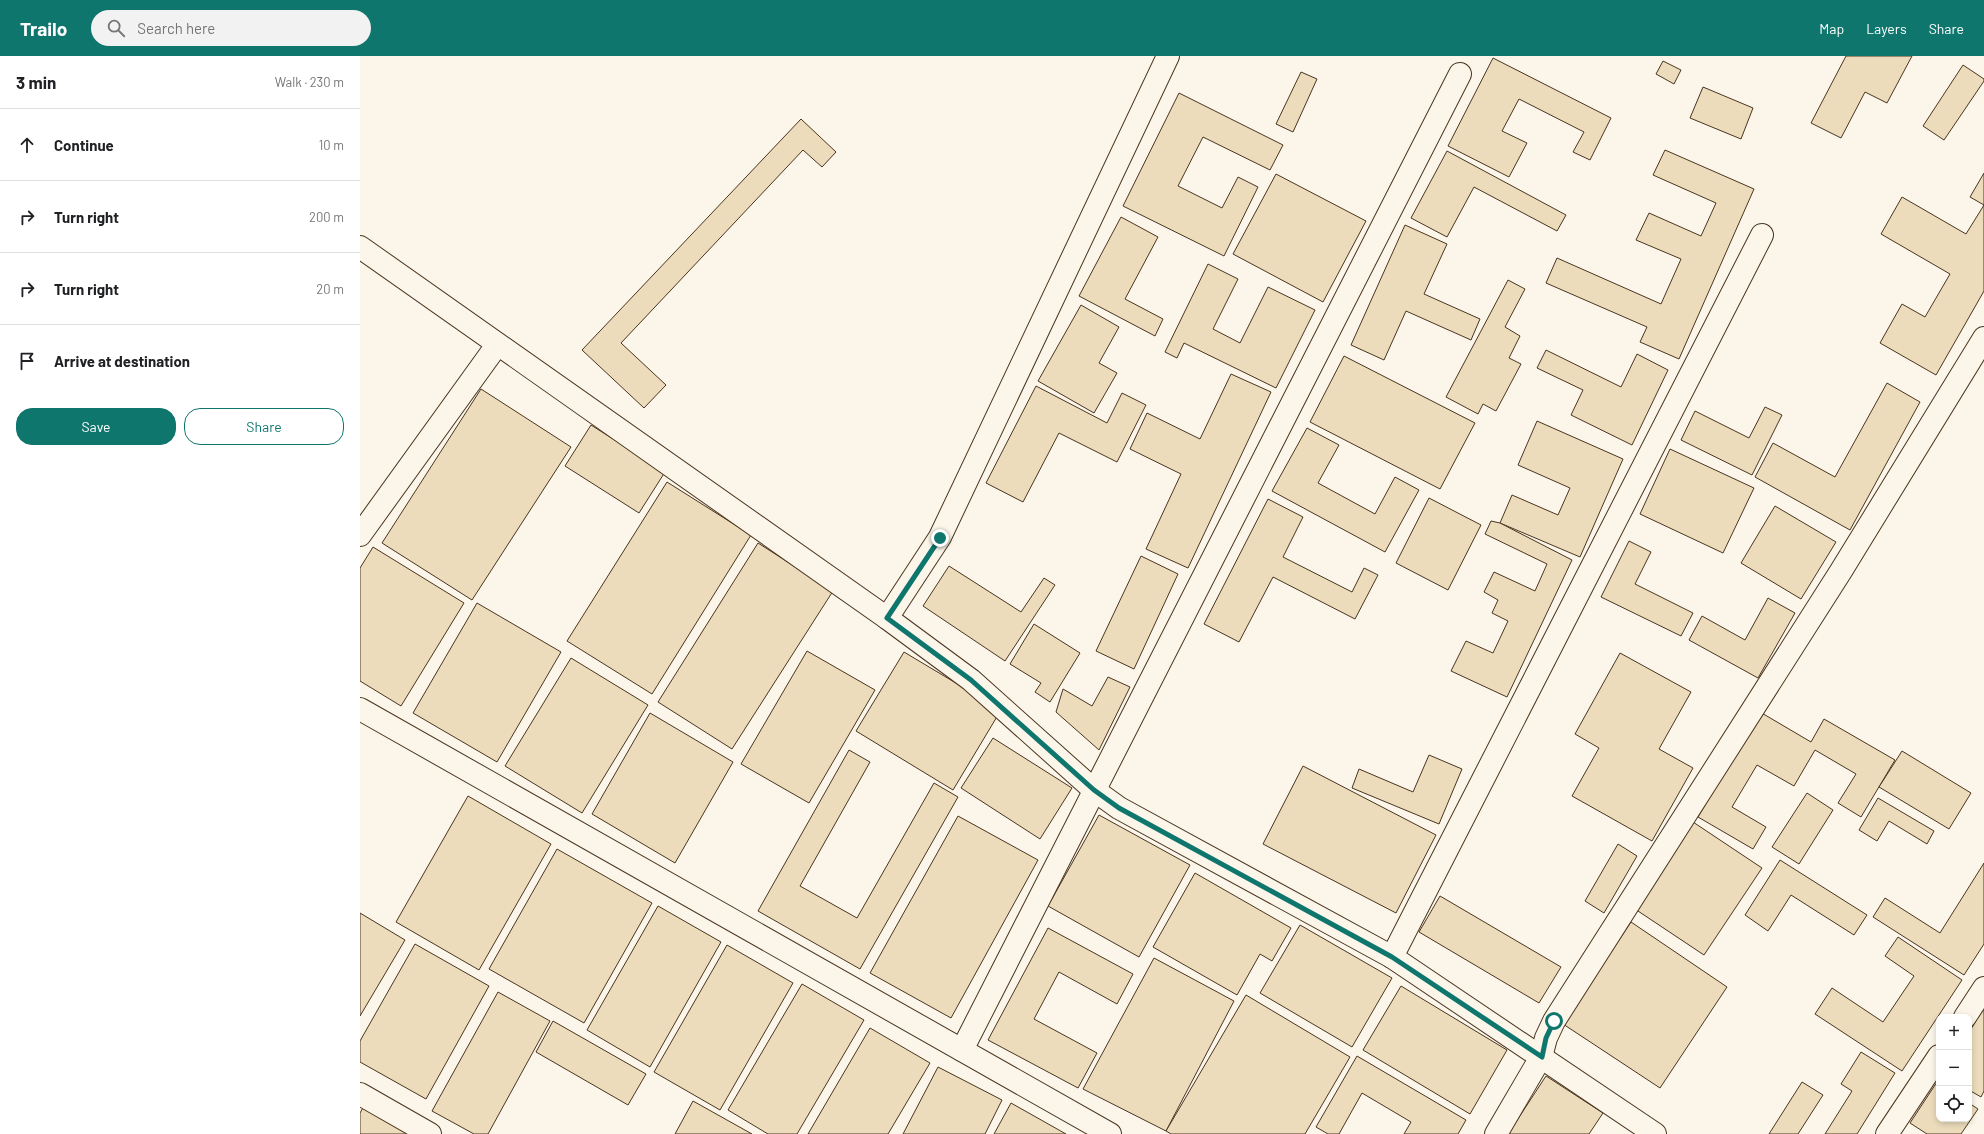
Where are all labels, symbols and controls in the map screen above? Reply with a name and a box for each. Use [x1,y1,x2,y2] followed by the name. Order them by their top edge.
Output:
[91,10,371,46] search box
[20,17,67,40] text: Trailo
[105,17,127,39] icon: search
[137,19,215,37] text: Search here
[1819,20,1844,37] text: Map
[1866,20,1907,37] text: Layers
[1929,20,1964,37] text: Share
[16,72,56,92] text: 3 min
[275,74,344,90] text: Walk · 230 m
[16,134,38,156] icon: ahead
[54,136,114,154] text: Continue
[319,137,344,153] text: 10 m
[16,206,38,228] icon: right
[54,208,119,226] text: Turn right
[309,209,344,225] text: 200 m
[16,278,38,300] icon: right
[54,280,119,298] text: Turn right
[316,281,344,297] text: 20 m
[16,350,38,372] icon: arrive
[54,352,190,370] text: Arrive at destination
[16,408,176,445] button: Save
[184,408,344,445] button: Share
[931,529,949,547] route end
[1545,1012,1563,1030] route start
[1936,1014,1972,1122] map controls
[1936,1014,1972,1050] button: +
[1936,1050,1972,1086] button: −
[1936,1086,1972,1122] button: locate

